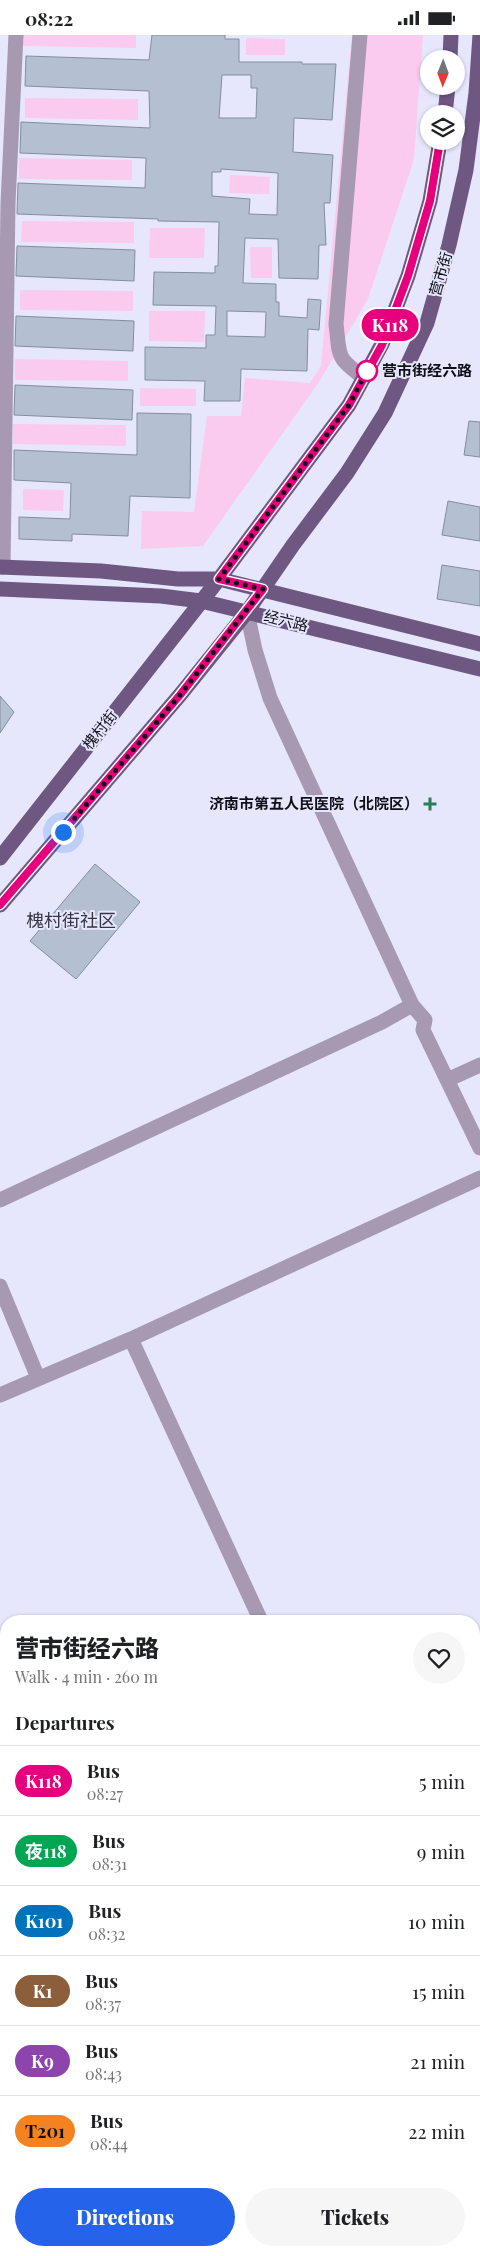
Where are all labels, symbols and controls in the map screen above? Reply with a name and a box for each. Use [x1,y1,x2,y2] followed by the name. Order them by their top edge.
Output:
[25,5,73,31] text: 08:22
[420,50,465,95] north arrow
[420,50,465,150] map controls
[420,105,465,150] button: layers
[424,249,456,298] street label: 营市街
[355,309,425,341] line badge: K118
[372,313,408,337] text: K118
[356,360,378,382] marker: 营市街经六路
[382,360,472,380] place label: 营市街经六路
[262,605,311,635] street label: 经六路
[77,705,121,753] street label: 槐村街
[209,793,419,813] place label: 济南市第五人民医院（北院区）
[423,797,437,811] marker: 济南市第五人民医院（北院区）
[51,820,76,845] your location
[26,908,116,932] district label: 槐村街社区
[15,1631,159,1663] text: 营市街经六路
[413,1632,465,1684] button: heart
[15,1666,158,1687] text: Walk · 4 min · 260 m
[15,1709,115,1735] text: Departures
[87,1757,120,1783] text: Bus
[419,1768,465,1794] text: 5 min
[25,1769,62,1793] text: K118
[87,1783,123,1804] text: 08:27
[92,1827,125,1853] text: Bus
[417,1838,465,1864] text: 9 min
[25,1839,67,1863] text: 夜118
[92,1853,127,1874] text: 08:31
[88,1897,121,1923] text: Bus
[408,1908,465,1934] text: 10 min
[25,1909,63,1933] text: K101
[88,1923,125,1944] text: 08:32
[85,1967,118,1993] text: Bus
[412,1978,465,2004] text: 15 min
[33,1979,52,2003] text: K1
[85,1993,121,2014] text: 08:37
[85,2037,118,2063] text: Bus
[410,2048,465,2074] text: 21 min
[31,2049,54,2073] text: K9
[85,2063,122,2084] text: 08:43
[90,2107,123,2133] text: Bus
[408,2118,465,2144] text: 22 min
[25,2119,65,2143] text: T201
[90,2133,128,2154] text: 08:44
[15,2188,235,2246] button: Directions
[245,2188,465,2246] button: Tickets

